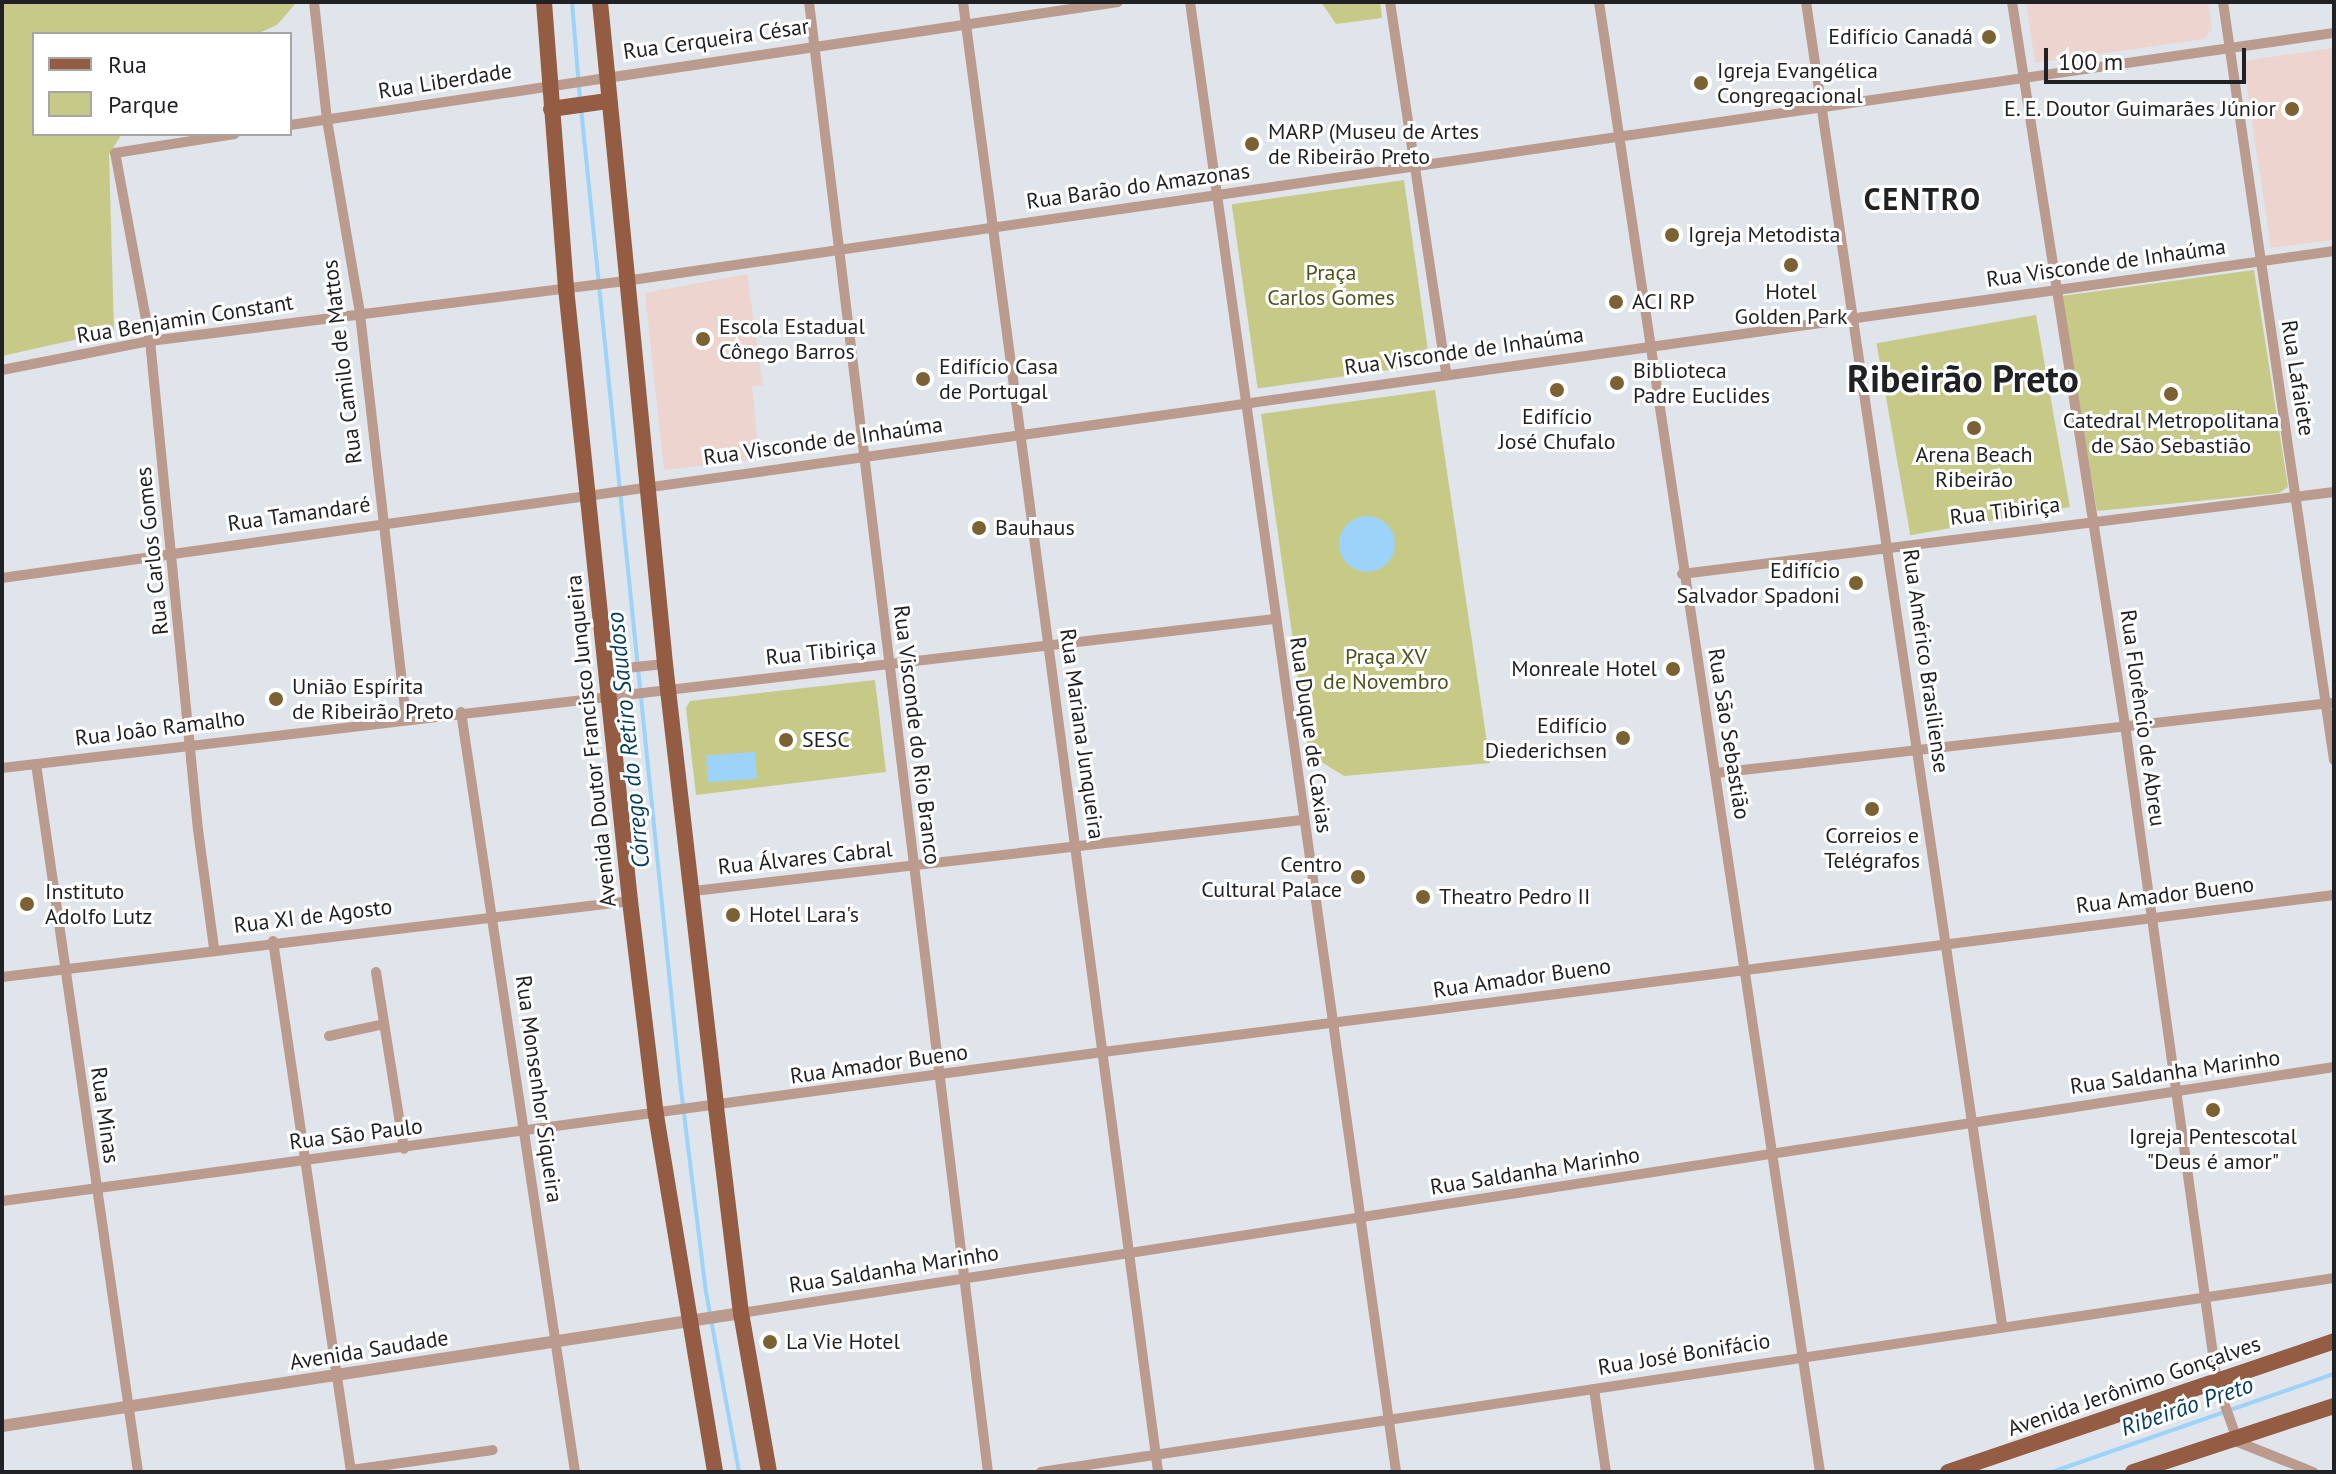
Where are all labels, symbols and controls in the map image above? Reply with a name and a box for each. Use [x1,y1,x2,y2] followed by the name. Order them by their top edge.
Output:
[621,13,811,65] street label: Rua Cerqueira César
[1828,24,1973,50] place label: Edifício Canadá
[1980,28,1998,46] marker: Edifício Canadá
[32,32,292,136] legend
[2048,32,2250,82] scale bar
[2058,46,2123,77] text: 100 m
[108,49,147,80] text: Rua
[376,57,514,105] street label: Rua Liberdade
[1717,57,1878,108] place label: Igreja Evangélica Congregacional
[1692,74,1710,92] marker: Igreja Evangélica Congregacional
[108,89,179,120] text: Parque
[2001,96,2276,122] place label: E. E. Doutor Guimarães Júnior
[2283,100,2301,118] marker: E. E. Doutor Guimarães Júnior
[1268,118,1481,170] place label: MARP (Museu de Artes de Ribeirão Preto
[1243,135,1261,153] marker: MARP (Museu de Artes de Ribeirão Preto
[1024,157,1252,215] street label: Rua Barão do Amazonas
[1864,181,1982,217] district label: CENTRO
[1688,222,1840,248] place label: Igreja Metodista
[1663,226,1681,244] marker: Igreja Metodista
[1984,233,2228,293] street label: Rua Visconde de Inhaúma
[1782,256,1800,274] marker: Hotel Golden Park
[316,258,368,466] street label: Rua Camilo de Mattos
[1267,259,1395,310] park label: Praça Carlos Gomes
[1734,278,1848,330] place label: Hotel Golden Park
[75,289,295,349] street label: Rua Benjamin Constant
[1632,289,1695,315] place label: ACI RP
[1607,293,1625,311] marker: ACI RP
[719,313,865,364] place label: Escola Estadual Cônego Barros
[2276,318,2320,438] street label: Rua Lafaiete
[1342,321,1586,381] street label: Rua Visconde de Inhaúma
[694,330,712,348] marker: Escola Estadual Cônego Barros
[939,353,1058,404] place label: Edifício Casa de Portugal
[1847,355,2079,401] district label: Ribeirão Preto
[1633,357,1770,408] place label: Biblioteca Padre Euclides
[914,370,932,388] marker: Edifício Casa de Portugal
[1608,374,1626,392] marker: Biblioteca Padre Euclides
[1548,381,1566,399] marker: Edifício José Chufalo
[2162,385,2180,403] marker: Catedral Metropolitana de São Sebastião
[1498,403,1616,454] place label: Edifício José Chufalo
[2063,407,2279,458] place label: Catedral Metropolitana de São Sebastião
[701,411,945,471] street label: Rua Visconde de Inhaúma
[1965,419,1983,437] marker: Arena Beach Ribeirão
[1915,441,2033,492] place label: Arena Beach Ribeirão
[130,466,174,636] street label: Rua Carlos Gomes
[226,491,372,537] street label: Rua Tamandaré
[1948,491,2062,531] street label: Rua Tibiriça
[995,515,1075,541] place label: Bauhaus
[970,519,988,537] marker: Bauhaus
[1897,547,1955,775] street label: Rua Américo Brasiliense
[1676,557,1840,608] place label: Edifício Salvador Spadoni
[560,574,622,908] street label: Avenida Doutor Francisco Junqueira
[1847,574,1865,592] marker: Edifício Salvador Spadoni
[888,603,946,867] street label: Rua Visconde do Rio Branco
[2115,608,2171,828] street label: Rua Florêncio de Abreu
[600,610,656,870] water label: Córrego do Retiro Saudoso
[1054,627,1110,841] street label: Rua Mariana Junqueira
[764,633,878,671] street label: Rua Tibiriça
[1284,635,1338,835] street label: Rua Duque de Caxias
[1323,643,1449,694] park label: Praça XV de Novembro
[1702,647,1756,821] street label: Rua São Sebastião
[1511,656,1657,682] place label: Monreale Hotel
[1664,660,1682,678] marker: Monreale Hotel
[292,673,454,724] place label: União Espírita de Ribeirão Preto
[267,690,285,708] marker: União Espírita de Ribeirão Preto
[73,704,247,752] street label: Rua João Ramalho
[1485,712,1607,764] place label: Edifício Diederichsen
[802,727,850,753] place label: SESC
[1614,729,1632,747] marker: Edifício Diederichsen
[777,731,795,749] marker: SESC
[1863,800,1881,818] marker: Correios e Telégrafos
[1824,822,1920,874] place label: Correios e Telégrafos
[716,836,894,880] street label: Rua Álvares Cabral
[1201,851,1342,902] place label: Centro Cultural Palace
[1349,868,1367,886] marker: Centro Cultural Palace
[2074,871,2256,919] street label: Rua Amador Bueno
[45,878,152,930] place label: Instituto Adolfo Lutz
[1439,884,1590,910] place label: Theatro Pedro II
[1414,888,1432,906] marker: Theatro Pedro II
[16,893,38,915] marker: Instituto Adolfo Lutz
[232,893,394,939] street label: Rua XI de Agosto
[749,902,859,928] place label: Hotel Lara's
[724,906,742,924] marker: Hotel Lara's
[1431,952,1613,1004] street label: Rua Amador Bueno
[510,974,568,1204] street label: Rua Monsenhor Siqueira
[788,1038,970,1090] street label: Rua Amador Bueno
[2068,1044,2282,1100] street label: Rua Saldanha Marinho
[85,1065,125,1165] street label: Rua Minas
[2204,1101,2222,1119] marker: Igreja Pentescotal "Deus é amor"
[288,1113,424,1155] street label: Rua São Paulo
[2129,1123,2297,1174] place label: Igreja Pentescotal "Deus é amor"
[1428,1141,1642,1201] street label: Rua Saldanha Marinho
[787,1239,1001,1299] street label: Rua Saldanha Marinho
[288,1324,450,1376] street label: Avenida Saudade
[1596,1327,1772,1381] street label: Rua José Bonifácio
[786,1329,901,1355] place label: La Vie Hotel
[2004,1330,2264,1442] street label: Avenida Jerônimo Gonçalves
[761,1333,779,1351] marker: La Vie Hotel
[2117,1370,2257,1442] water label: Ribeirão Preto

